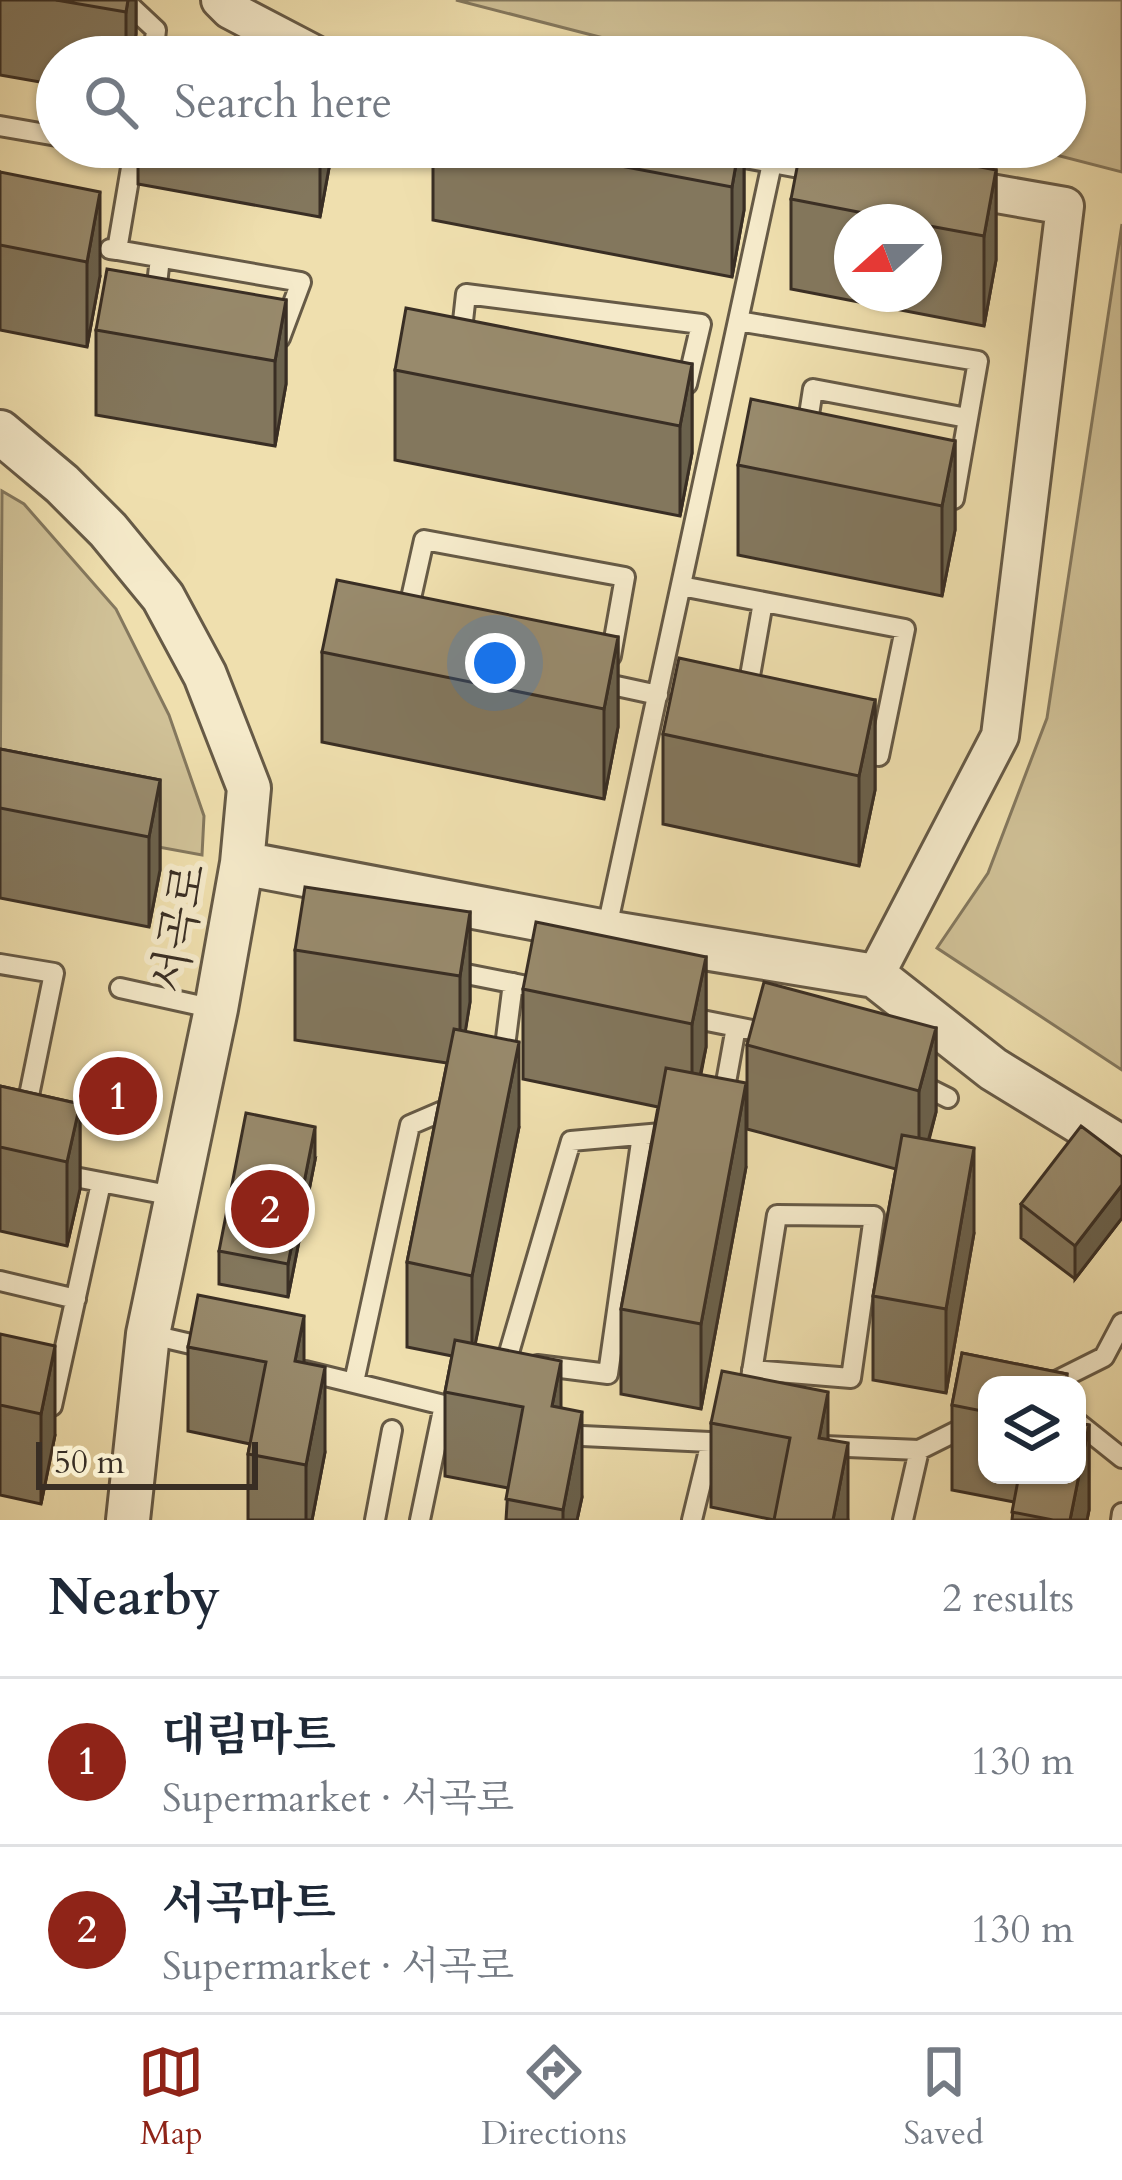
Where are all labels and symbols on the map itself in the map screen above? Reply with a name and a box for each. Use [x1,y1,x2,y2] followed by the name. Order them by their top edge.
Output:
[834,204,942,312] north arrow
[465,633,525,693] your location
[138,859,221,998] street label: 서곡로
[79,1051,157,1141] pin: 1
[231,1164,309,1254] pin: 2
[36,1436,258,1489] scale bar

